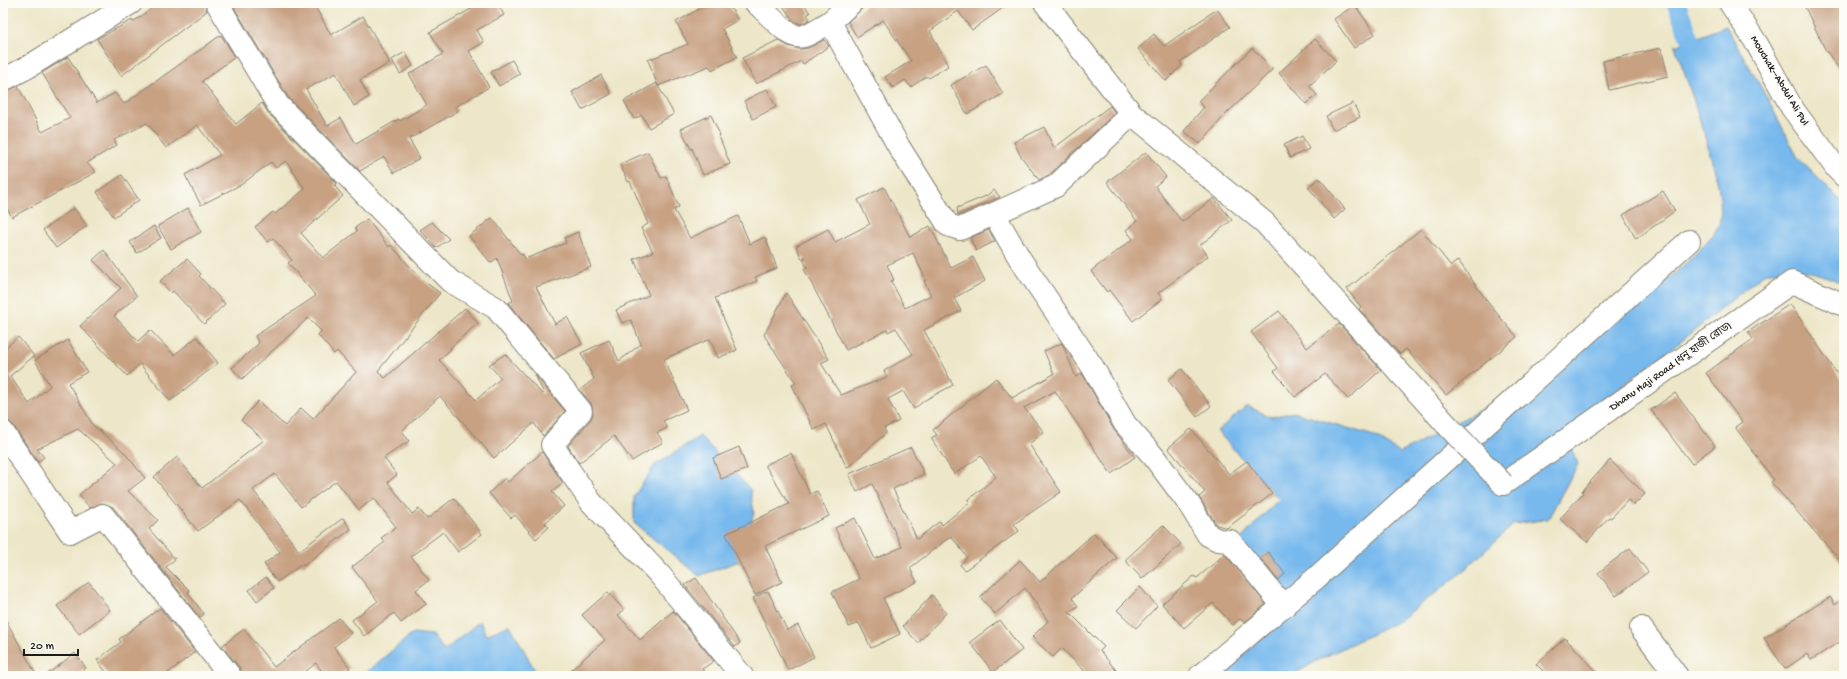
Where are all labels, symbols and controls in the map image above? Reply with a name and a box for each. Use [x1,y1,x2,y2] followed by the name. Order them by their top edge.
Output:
[1747,34,1811,129] street label: Mouchak--Abdul Ali Pul
[1606,318,1734,415] street label: Dhanu Haji Road (ধনু হাজী রোড)
[24,631,78,657] scale bar
[30,640,55,654] text: 20 m

